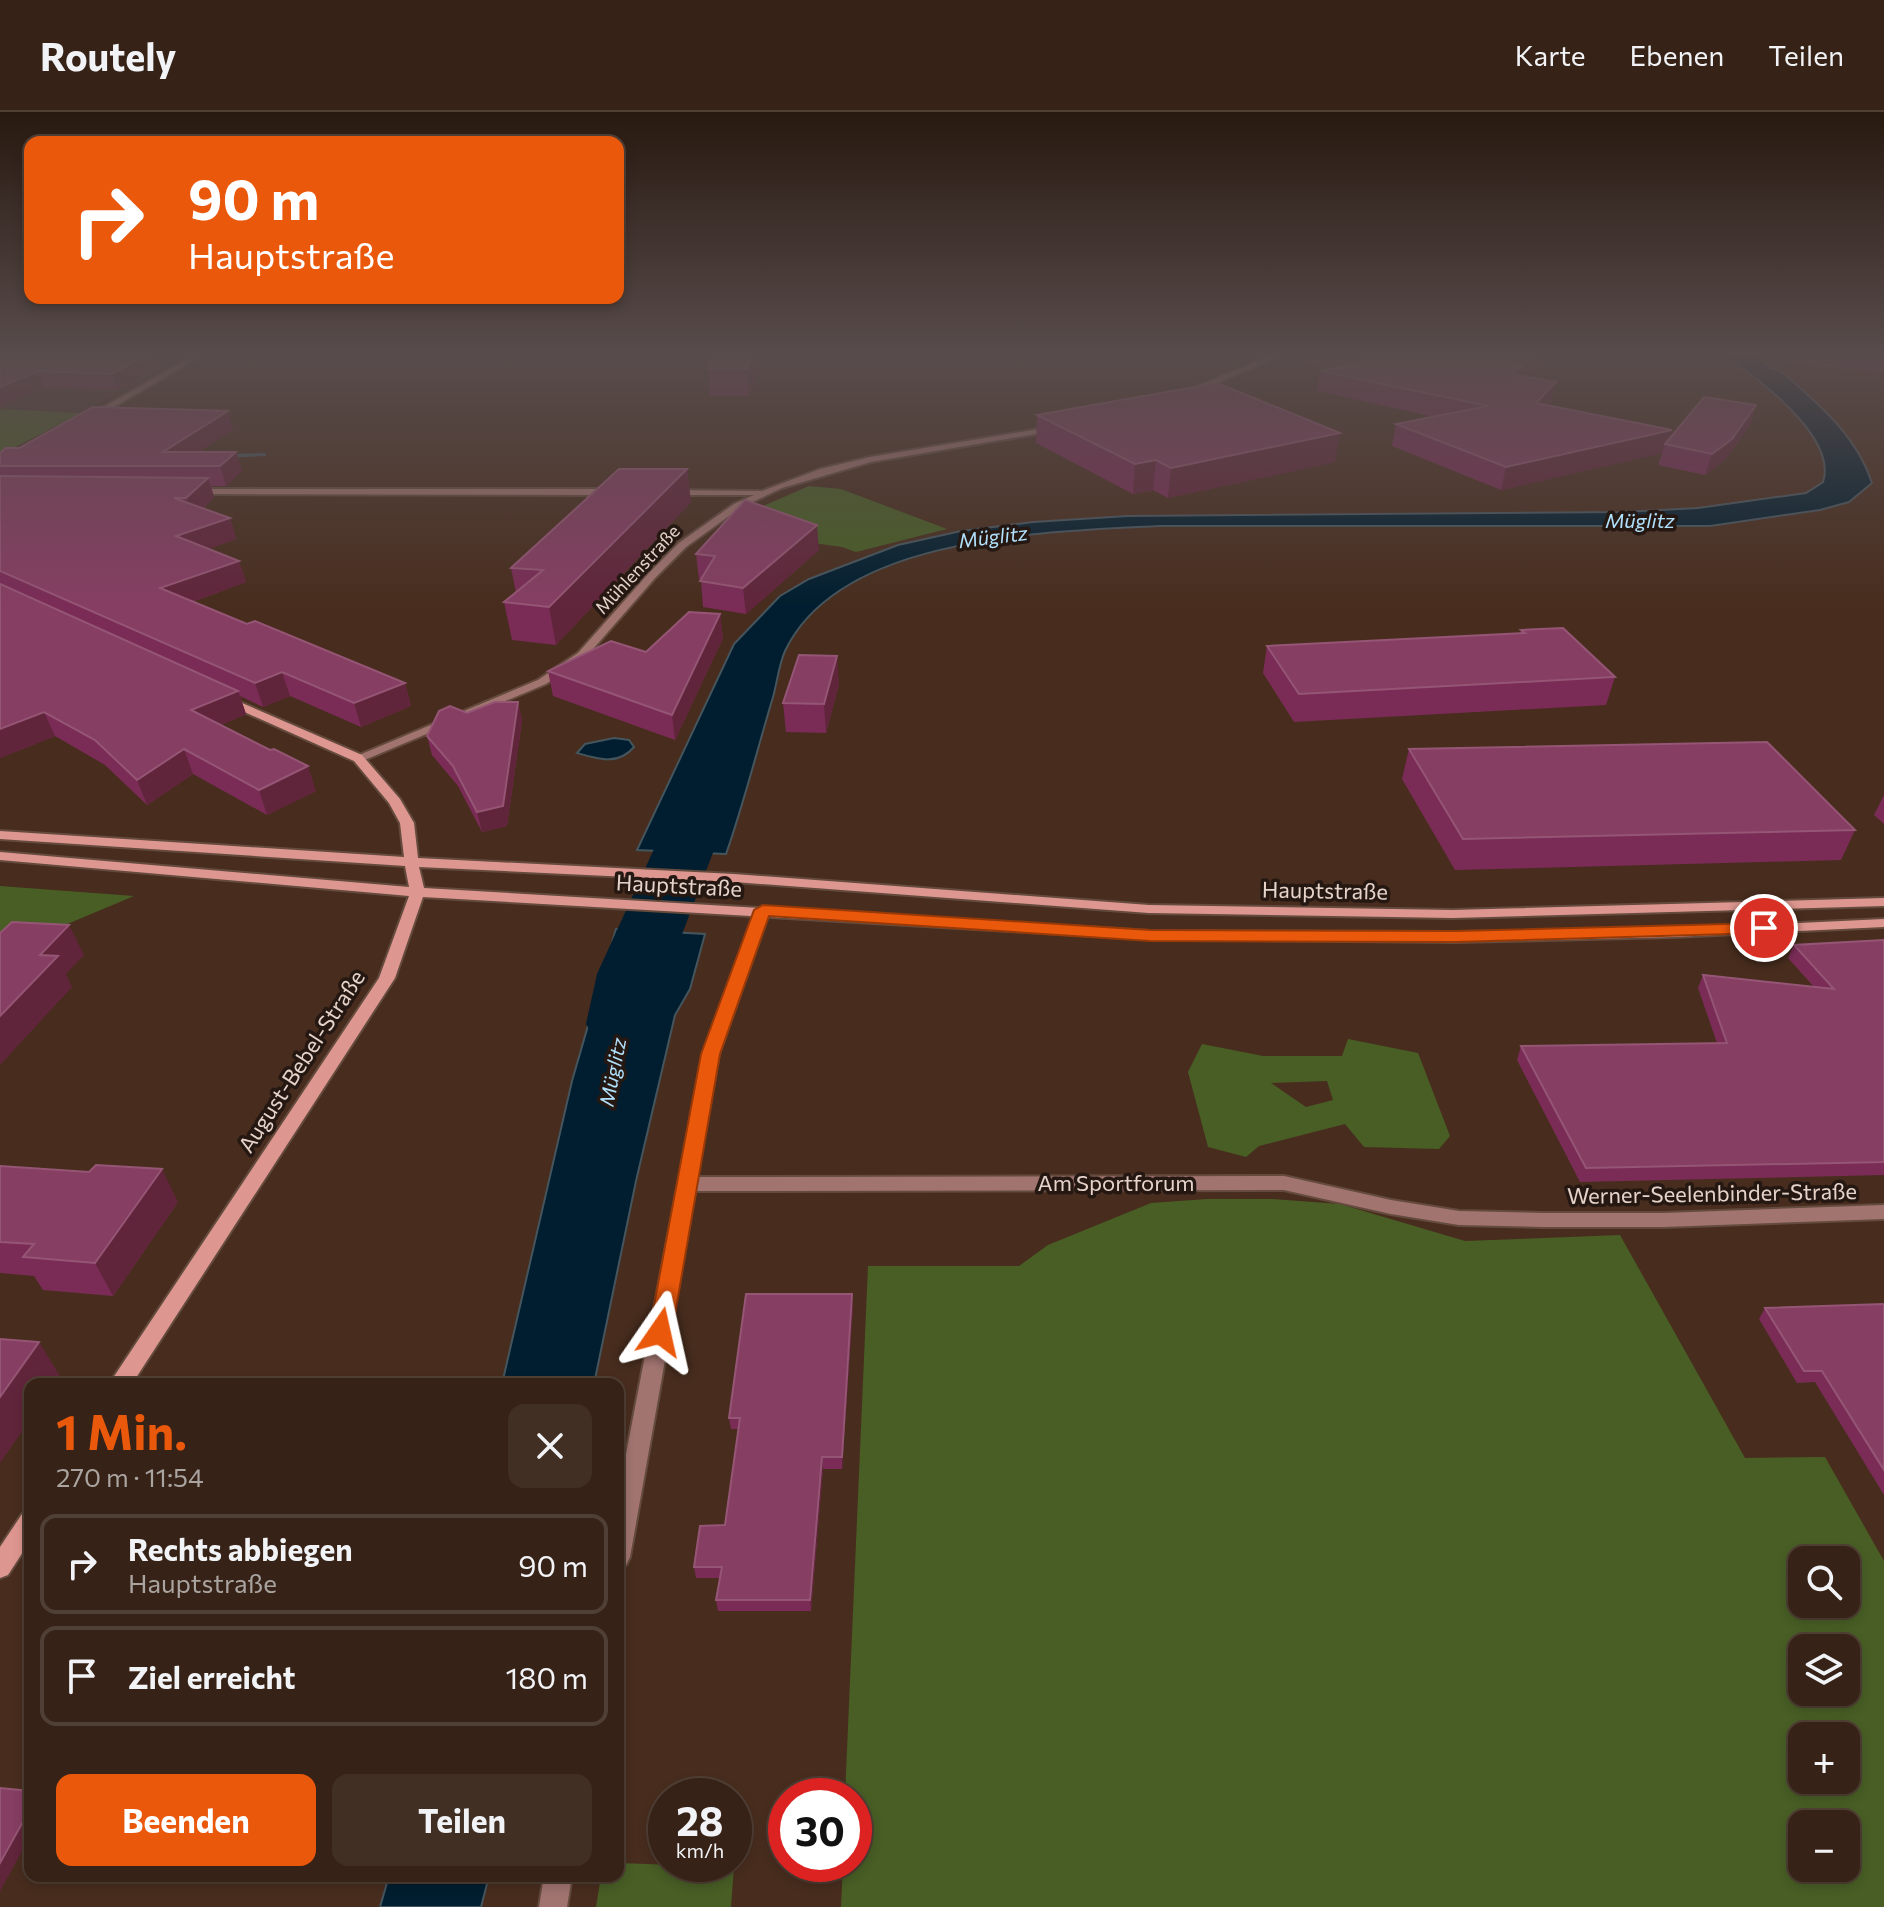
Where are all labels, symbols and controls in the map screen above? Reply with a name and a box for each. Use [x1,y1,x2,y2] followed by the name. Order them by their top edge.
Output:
[40,32,176,79] text: Routely
[1515,38,1586,72] text: Karte
[1630,38,1724,72] text: Ebenen
[1768,38,1844,72] text: Teilen
[188,163,319,232] text: 90 m
[56,168,160,272] icon: right
[188,232,394,276] text: Hauptstraße
[1605,508,1675,532] water label: Müglitz
[590,520,684,618] street label: Mühlenstraße
[957,520,1029,552] water label: Müglitz
[615,868,743,902] street label: Hauptstraße
[1262,875,1388,905] street label: Hauptstraße
[1730,894,1798,962] pin
[1742,906,1786,950] icon: arrive
[232,965,370,1157] street label: August-Bebel-Straße
[594,1036,630,1108] water label: Müglitz
[1037,1169,1195,1196] street label: Am Sportforum
[1567,1177,1857,1209] street label: Werner-Seelenbinder-Straße
[618,1290,702,1374] position arrow
[56,1401,187,1460] text: 1 Min.
[508,1404,592,1488] button: close
[56,1461,204,1492] text: 270 m · 11:54
[128,1530,353,1567] text: Rechts abbiegen
[60,1542,104,1586] icon: right
[518,1546,588,1583] text: 90 m
[1788,1546,1860,1882] map controls
[1788,1546,1860,1618] button: search
[128,1567,277,1598] text: Hauptstraße
[1788,1634,1860,1706] button: layers
[60,1654,104,1698] icon: arrive
[128,1658,296,1695] text: Ziel erreicht
[505,1658,588,1695] text: 180 m
[1788,1722,1860,1794] button: +
[56,1774,316,1866] button: Beenden
[332,1774,592,1866] button: Teilen
[768,1778,872,1882] speed limit sign: 30
[676,1795,724,1844] text: 28
[1788,1810,1860,1882] button: −
[676,1838,724,1862] text: km/h

